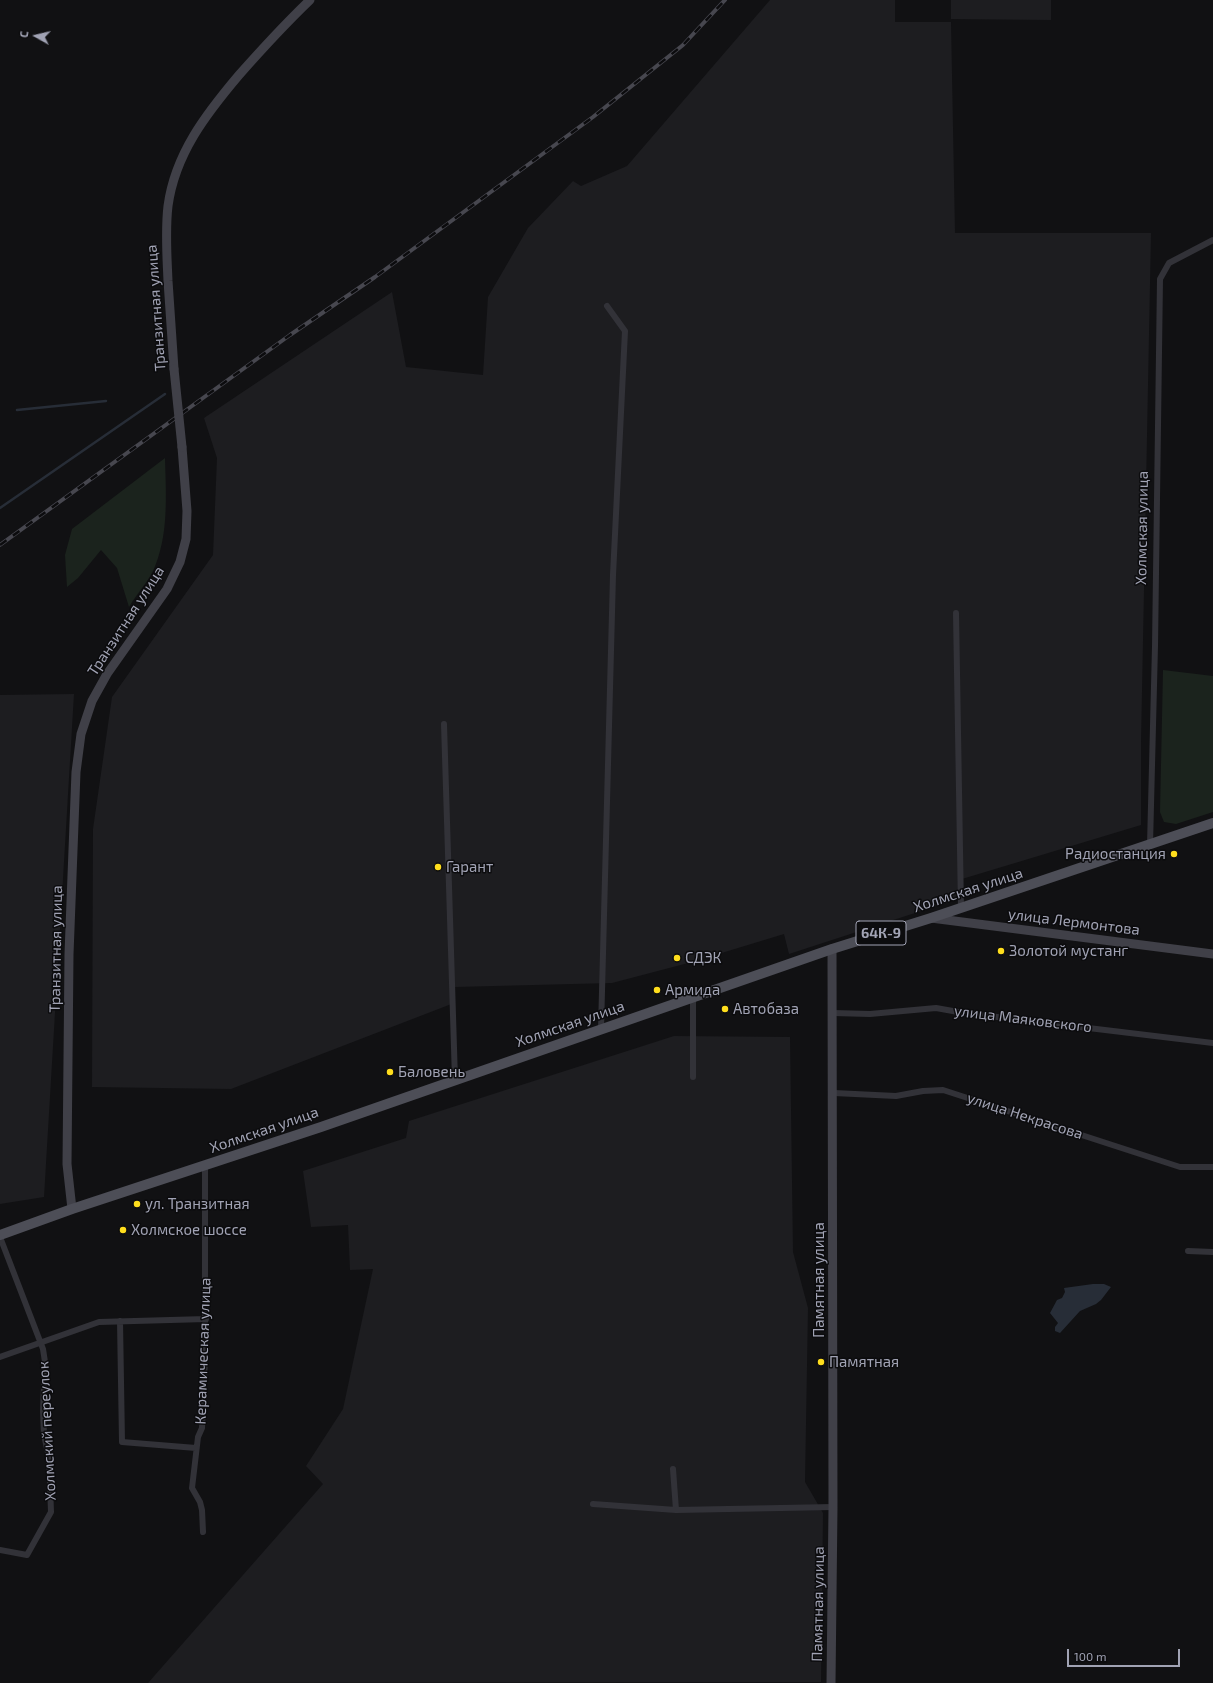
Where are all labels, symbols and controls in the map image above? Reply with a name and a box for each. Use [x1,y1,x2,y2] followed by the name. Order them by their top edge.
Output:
[16,16,56,56] north arrow
[17,30,31,38] text: С
[143,244,169,372] street label: Транзитная улица
[1132,471,1152,585] street label: Холмская улица
[84,563,168,679] street label: Транзитная улица
[1065,845,1166,863] place label: Радиостанция
[1169,849,1179,859] marker: Радиостанция
[446,858,493,876] place label: Гарант
[433,862,443,872] marker: Гарант
[911,864,1025,916] street label: Холмская улица
[46,885,66,1013] street label: Транзитная улица
[1007,905,1141,939] street label: улица Лермонтова
[856,921,906,945] road number: 64К-9
[1009,942,1128,960] place label: Золотой мустанг
[996,946,1006,956] marker: Золотой мустанг
[685,949,722,967] place label: СДЭК
[672,953,682,963] marker: СДЭК
[665,981,720,999] place label: Армида
[652,985,662,995] marker: Армида
[513,997,627,1051] street label: Холмская улица
[733,1000,799,1018] place label: Автобаза
[953,1002,1093,1036] street label: улица Маяковского
[720,1004,730,1014] marker: Автобаза
[398,1063,465,1081] place label: Баловень
[385,1067,395,1077] marker: Баловень
[965,1089,1085,1143] street label: улица Некрасова
[207,1103,321,1157] street label: Холмская улица
[145,1195,250,1213] place label: ул. Транзитная
[132,1199,142,1209] marker: ул. Транзитная
[131,1221,247,1239] place label: Холмское шоссе
[810,1222,828,1338] street label: Памятная улица
[118,1225,128,1235] marker: Холмское шоссе
[191,1277,215,1425] street label: Керамическая улица
[829,1353,899,1371] place label: Памятная
[816,1357,826,1367] marker: Памятная
[34,1361,60,1501] street label: Холмский переулок
[808,1546,828,1662] street label: Памятная улица
[1069,1641,1182,1667] scale bar
[1074,1649,1106,1663] text: 100 m

